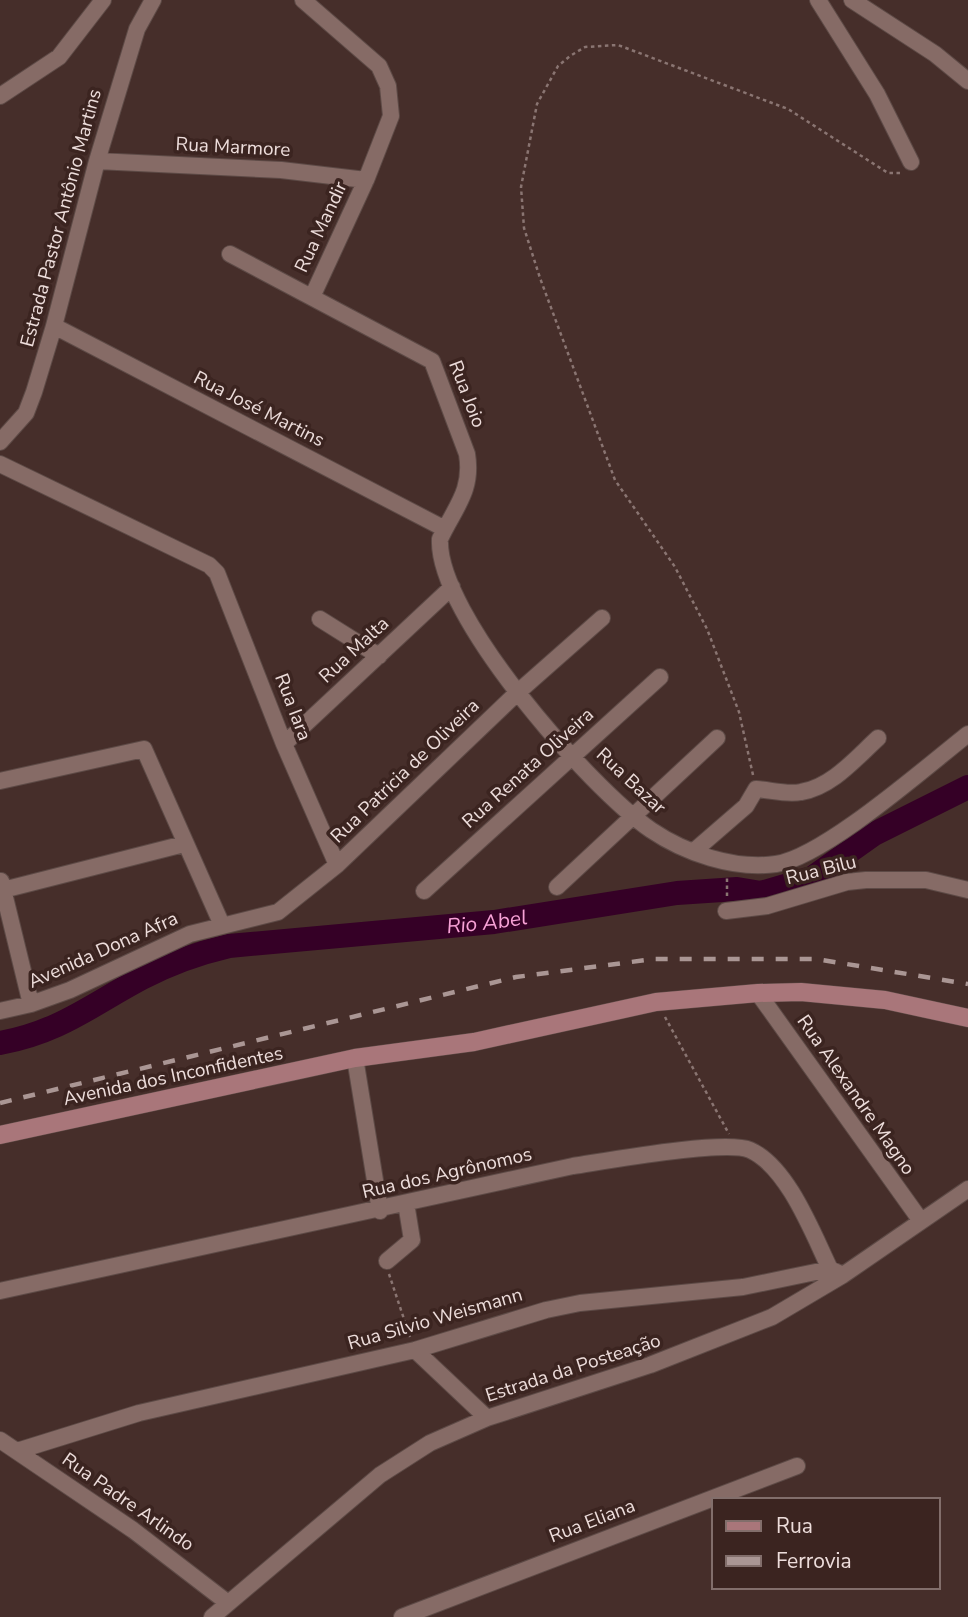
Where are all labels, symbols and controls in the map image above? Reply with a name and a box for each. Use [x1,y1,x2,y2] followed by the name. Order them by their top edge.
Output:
[14,86,108,350] street label: Estrada Pastor Antônio Martins
[175,131,291,163] street label: Rua Marmore
[289,177,354,277] street label: Rua Mandir
[442,357,492,431] street label: Rua Joio
[189,365,329,453] street label: Rua José Martins
[313,611,395,689] street label: Rua Malta
[268,670,318,744] street label: Rua Iara
[325,693,485,849] street label: Rua Patricia de Oliveira
[457,702,599,834] street label: Rua Renata Oliveira
[590,742,672,820] street label: Rua Bazar
[783,849,859,891] street label: Rua Bilu
[445,903,529,940] water label: Rio Abel
[24,905,182,995] street label: Avenida Dona Afra
[791,1010,921,1180] street label: Rua Alexandre Magno
[61,1040,285,1112] street label: Avenida dos Inconfidentes
[360,1141,534,1205] street label: Rua dos Agrônomos
[344,1282,526,1356] street label: Rua Silvio Weismann
[482,1327,664,1409] street label: Estrada da Posteação
[57,1447,199,1557] street label: Rua Padre Arlindo
[545,1493,639,1549] street label: Rua Eliana
[712,1498,940,1589] legend
[776,1512,813,1540] text: Rua
[776,1547,852,1575] text: Ferrovia

